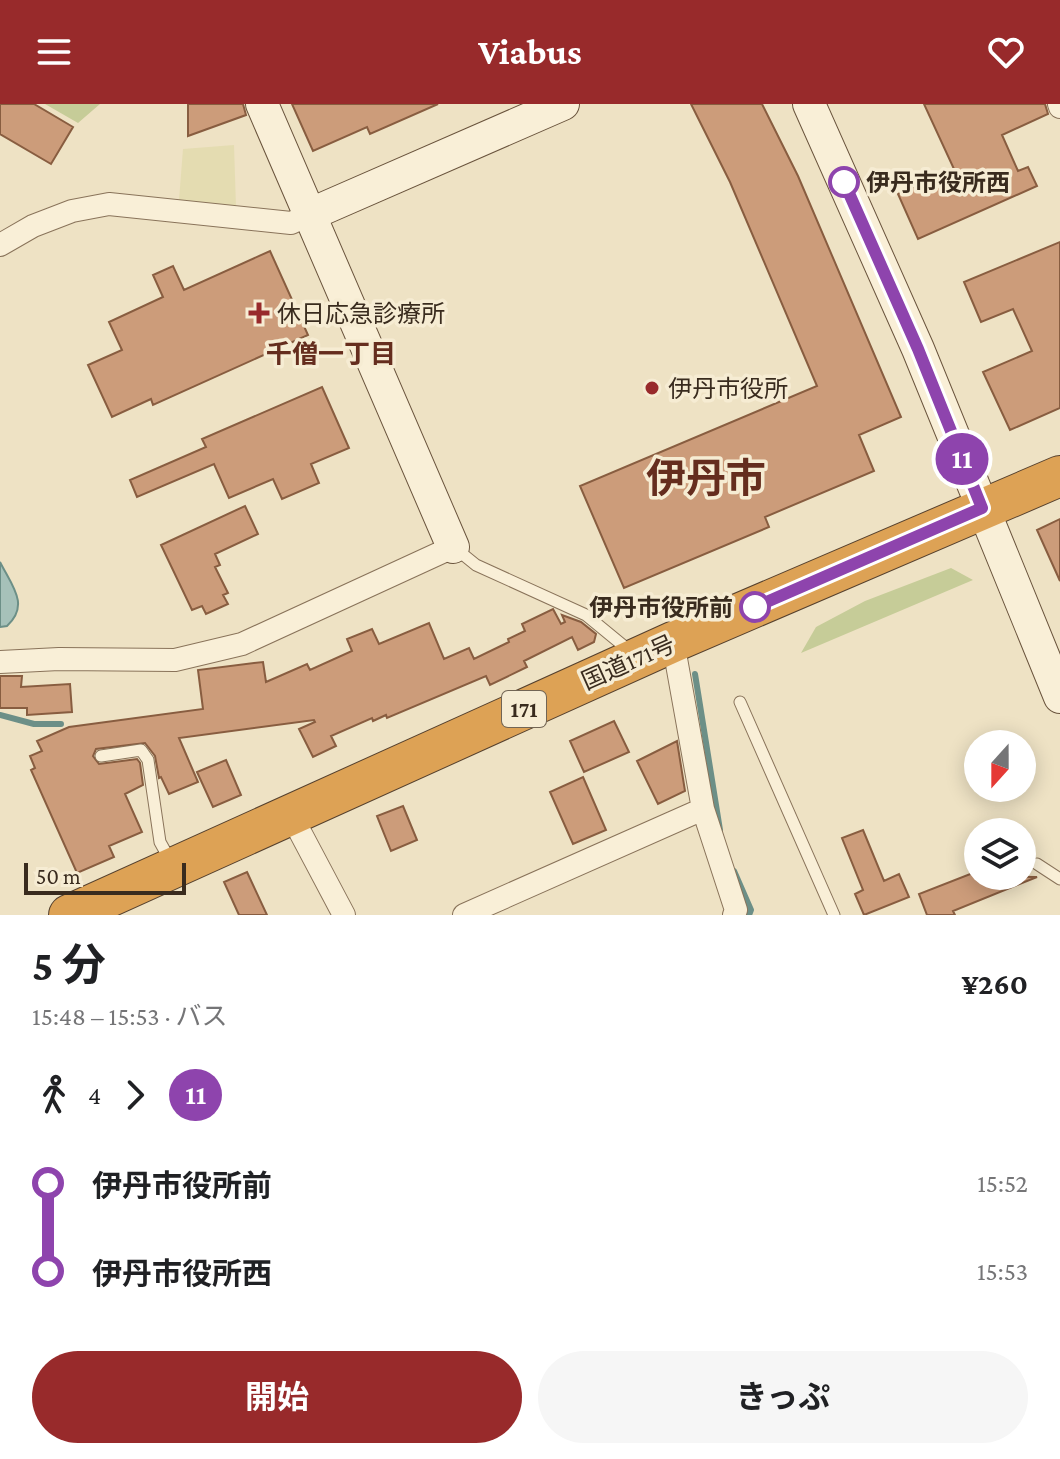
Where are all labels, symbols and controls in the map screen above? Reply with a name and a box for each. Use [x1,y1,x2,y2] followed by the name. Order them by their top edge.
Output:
[32,30,76,74] icon: menu
[984,30,1028,74] icon: heart
[478,32,582,72] text: Viabus
[829,167,859,197] marker: 伊丹市役所西
[866,169,1010,196] place label: 伊丹市役所西
[277,300,445,327] place label: 休日応急診療所
[248,302,270,324] marker: 休日応急診療所
[266,340,396,369] district label: 千僧一丁目
[668,375,788,402] place label: 伊丹市役所
[643,379,661,397] marker: 伊丹市役所
[926,433,998,485] line badge: 11
[952,443,972,474] text: 11
[646,456,766,501] district label: 伊丹市
[740,592,770,622] marker: 伊丹市役所前
[589,594,733,621] place label: 伊丹市役所前
[577,630,679,694] street label: 国道171号
[502,691,546,727] road number: 171
[964,730,1036,802] north arrow
[964,730,1036,890] map controls
[964,818,1036,890] button: layers
[24,859,186,895] scale bar
[36,864,81,889] text: 50 m
[32,941,106,989] text: 5 分
[961,967,1028,1000] text: ¥260
[32,1002,228,1031] text: 15:48 – 15:53 · バス
[32,1073,76,1117] icon: walk
[113,1073,157,1117] icon: forward
[185,1079,206,1110] text: 11
[88,1081,101,1110] text: 4
[92,1169,272,1202] text: 伊丹市役所前
[977,1169,1028,1198] text: 15:52
[92,1257,272,1290] text: 伊丹市役所西
[977,1257,1028,1286] text: 15:53
[32,1351,522,1443] button: 開始
[538,1351,1028,1443] button: きっぷ

